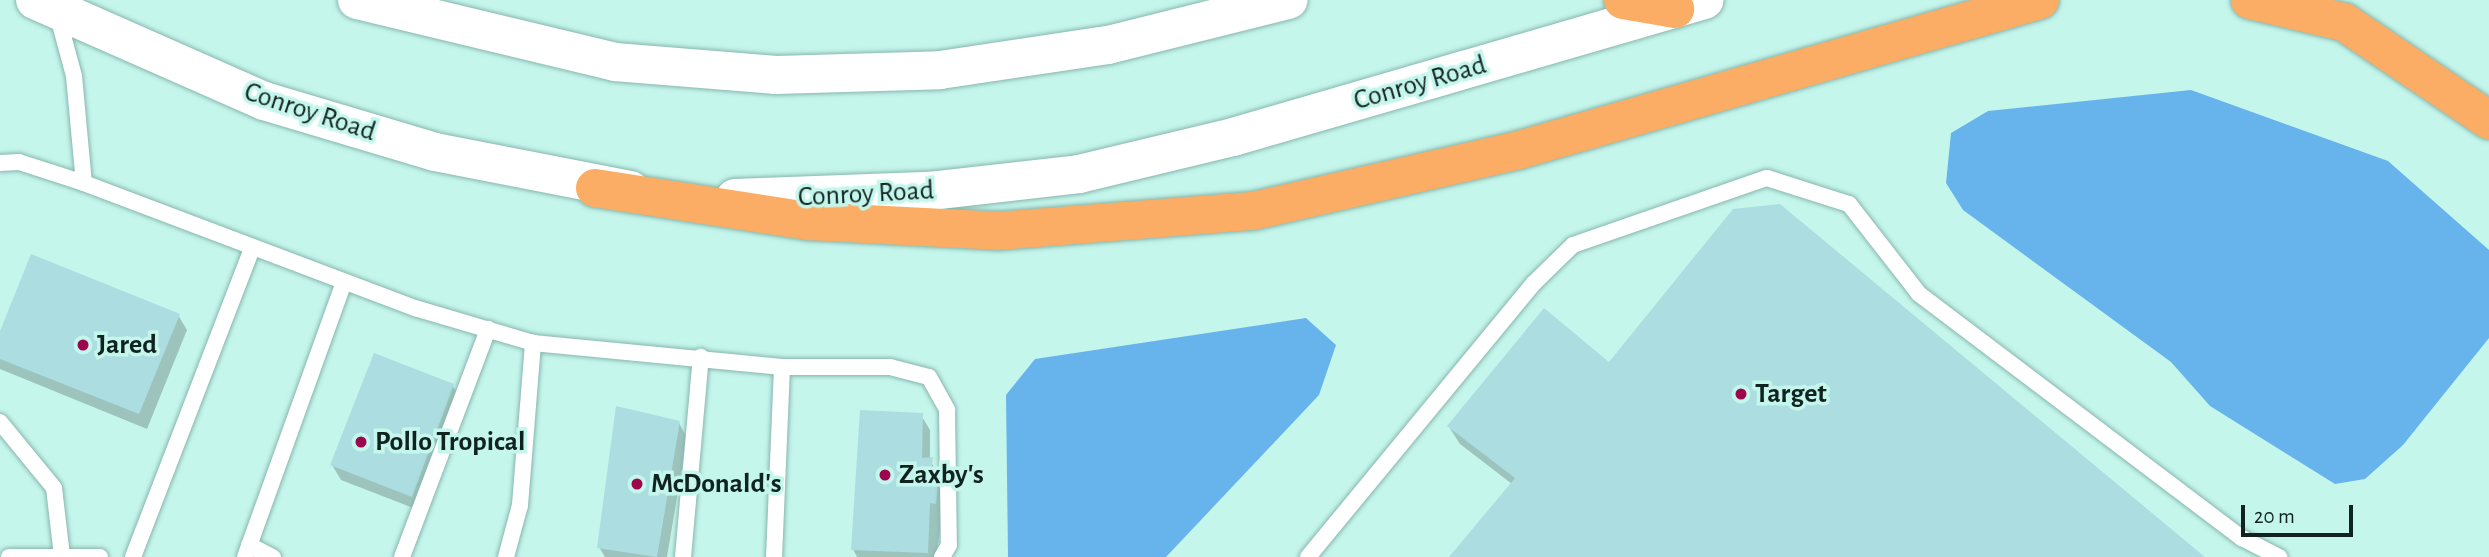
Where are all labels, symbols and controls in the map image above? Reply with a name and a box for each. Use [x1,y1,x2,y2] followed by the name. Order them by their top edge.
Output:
[1350,48,1490,118] street label: Conroy Road
[240,75,380,149] street label: Conroy Road
[797,174,935,214] street label: Conroy Road
[97,328,157,362] place label: Jared
[75,337,91,353] marker: Jared
[1755,377,1827,411] place label: Target
[1733,386,1749,402] marker: Target
[375,425,525,459] place label: Pollo Tropical
[353,434,369,450] marker: Pollo Tropical
[899,458,984,492] place label: Zaxby's
[651,467,781,501] place label: McDonald's
[877,467,893,483] marker: Zaxby's
[629,476,645,492] marker: McDonald's
[2244,490,2356,534] scale bar
[2254,506,2295,527] text: 20 m

